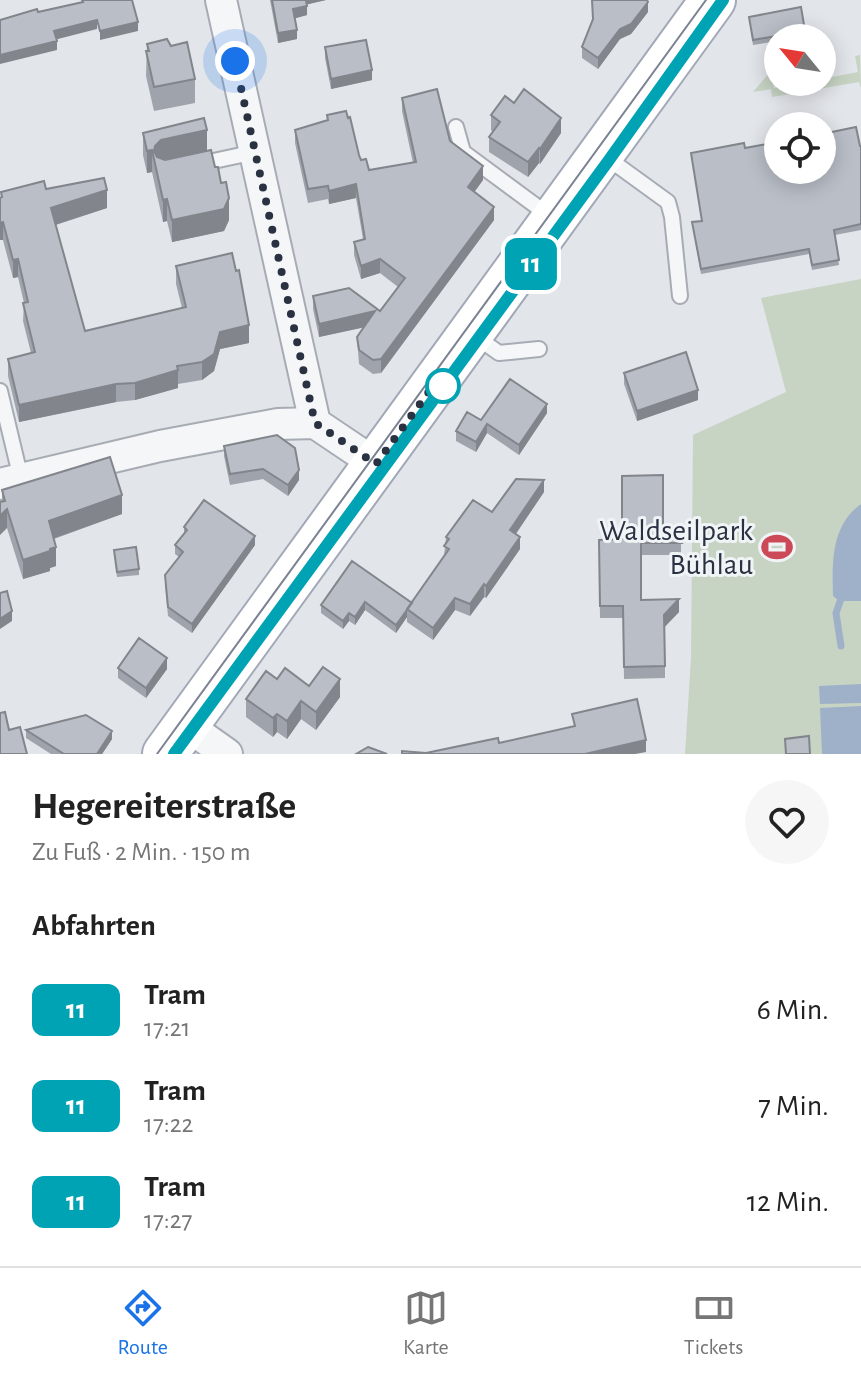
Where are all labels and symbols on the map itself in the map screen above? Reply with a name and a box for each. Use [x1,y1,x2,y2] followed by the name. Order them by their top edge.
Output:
[764,24,836,96] north arrow
[215,41,255,81] your location
[495,238,567,290] line badge: 11
[426,369,460,403] unlabelled marker
[599,516,753,580] place label: Waldseilpark Bühlau
[760,530,794,564] sports icon: Waldseilpark Bühlau

